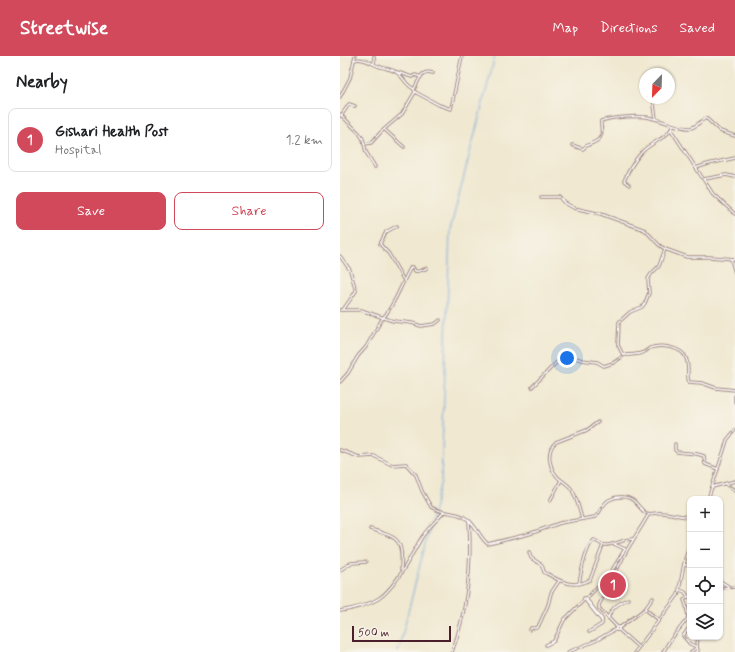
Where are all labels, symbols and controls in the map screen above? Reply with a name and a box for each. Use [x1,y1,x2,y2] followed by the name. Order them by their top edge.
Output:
[20,16,108,41] text: Streetwise
[552,19,578,37] text: Map
[600,19,658,37] text: Directions
[680,19,715,37] text: Saved
[639,68,675,104] north arrow
[16,71,68,93] text: Nearby
[55,122,168,142] text: Gishari Health Post
[27,132,33,149] text: 1
[286,132,323,149] text: 1.2 km
[55,142,101,159] text: Hospital
[16,192,166,230] button: Save
[174,192,324,230] button: Share
[557,348,577,368] your location
[687,496,723,640] map controls
[687,496,723,532] button: +
[687,532,723,568] button: −
[687,568,723,604] button: locate
[600,570,626,600] pin: 1
[687,604,723,640] button: layers
[352,624,451,643] scale bar
[358,626,389,640] text: 500 m

